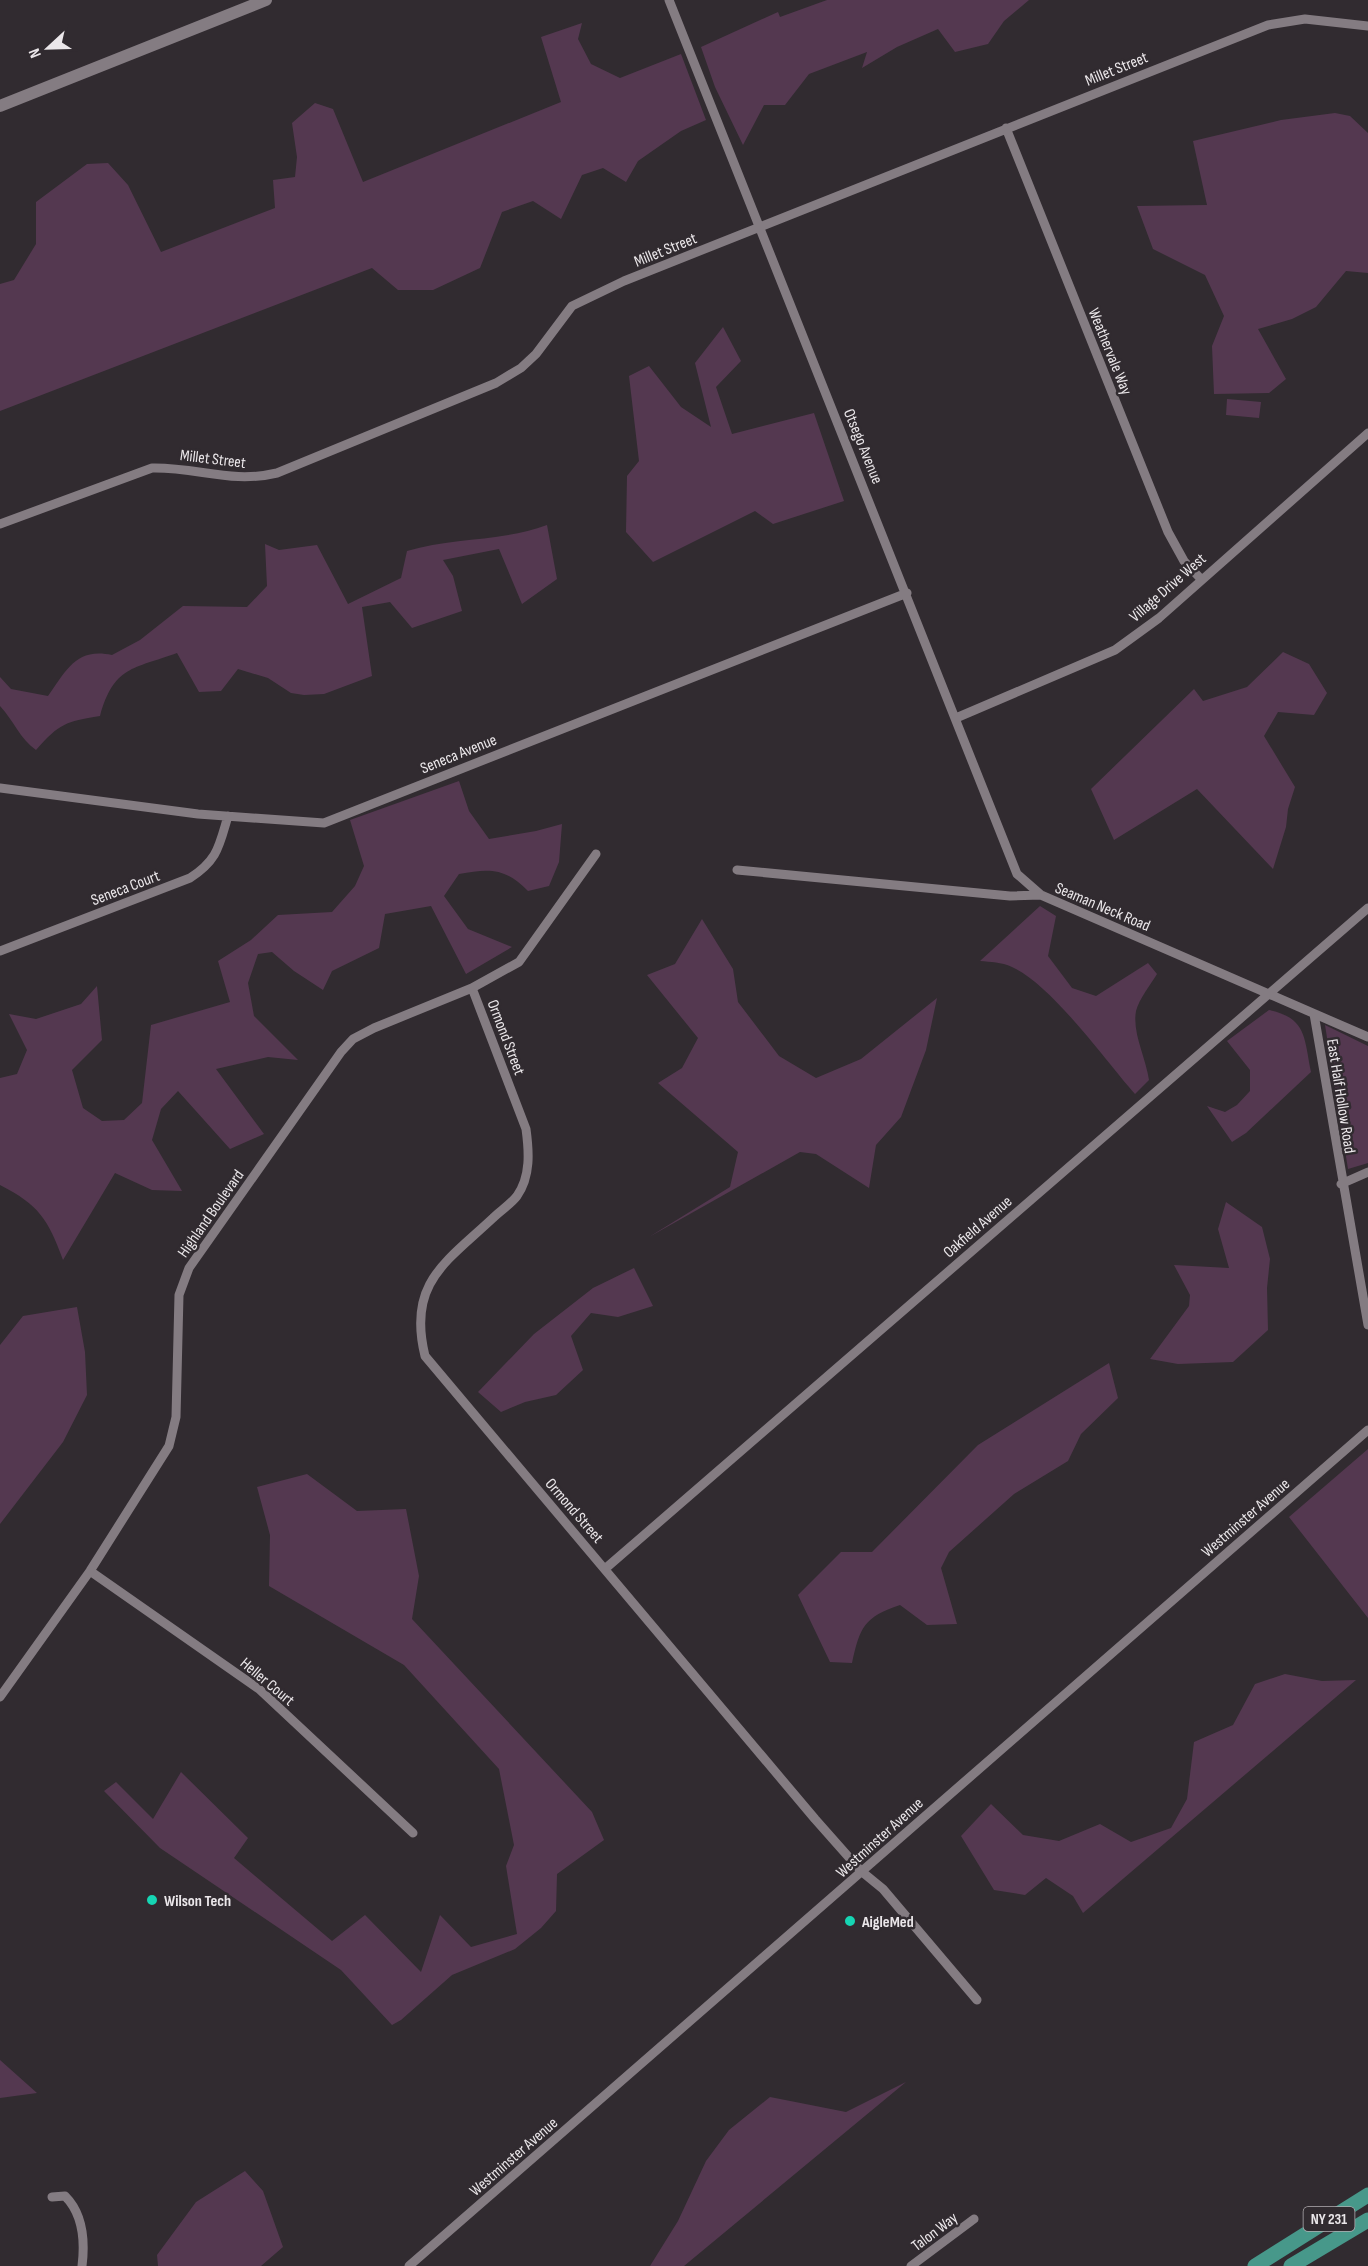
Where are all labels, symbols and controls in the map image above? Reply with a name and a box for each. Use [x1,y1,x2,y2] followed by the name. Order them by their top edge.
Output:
[18,18,78,78] north arrow
[25,46,46,61] text: N
[1082,48,1151,91] street label: Millet Street
[631,229,700,272] street label: Millet Street
[1084,305,1136,398] street label: Weathervale Way
[839,406,886,487] street label: Otsego Avenue
[179,446,247,473] street label: Millet Street
[1126,550,1210,627] street label: Village Drive West
[418,730,499,778] street label: Seneca Avenue
[88,867,163,910] street label: Seneca Court
[1052,879,1153,936] street label: Seaman Neck Road
[483,997,529,1078] street label: Ormond Street
[1322,1038,1359,1155] street label: East Half Hollow Road
[174,1166,248,1261] street label: Highland Boulevard
[940,1192,1016,1262] street label: Oakfield Avenue
[541,1475,607,1547] street label: Ormond Street
[1198,1475,1294,1562] street label: Westminster Avenue
[236,1654,298,1710] street label: Heller Court
[833,1794,927,1882] street label: Westminster Avenue
[164,1892,231,1911] place label: Wilson Tech
[145,1893,159,1907] marker: Wilson Tech
[861,1913,914,1932] place label: AigleMed
[843,1914,857,1928] marker: AigleMed
[466,2114,562,2201] street label: Westminster Avenue
[1304,2207,1354,2231] road number: NY 231
[908,2209,962,2256] street label: Talon Way

